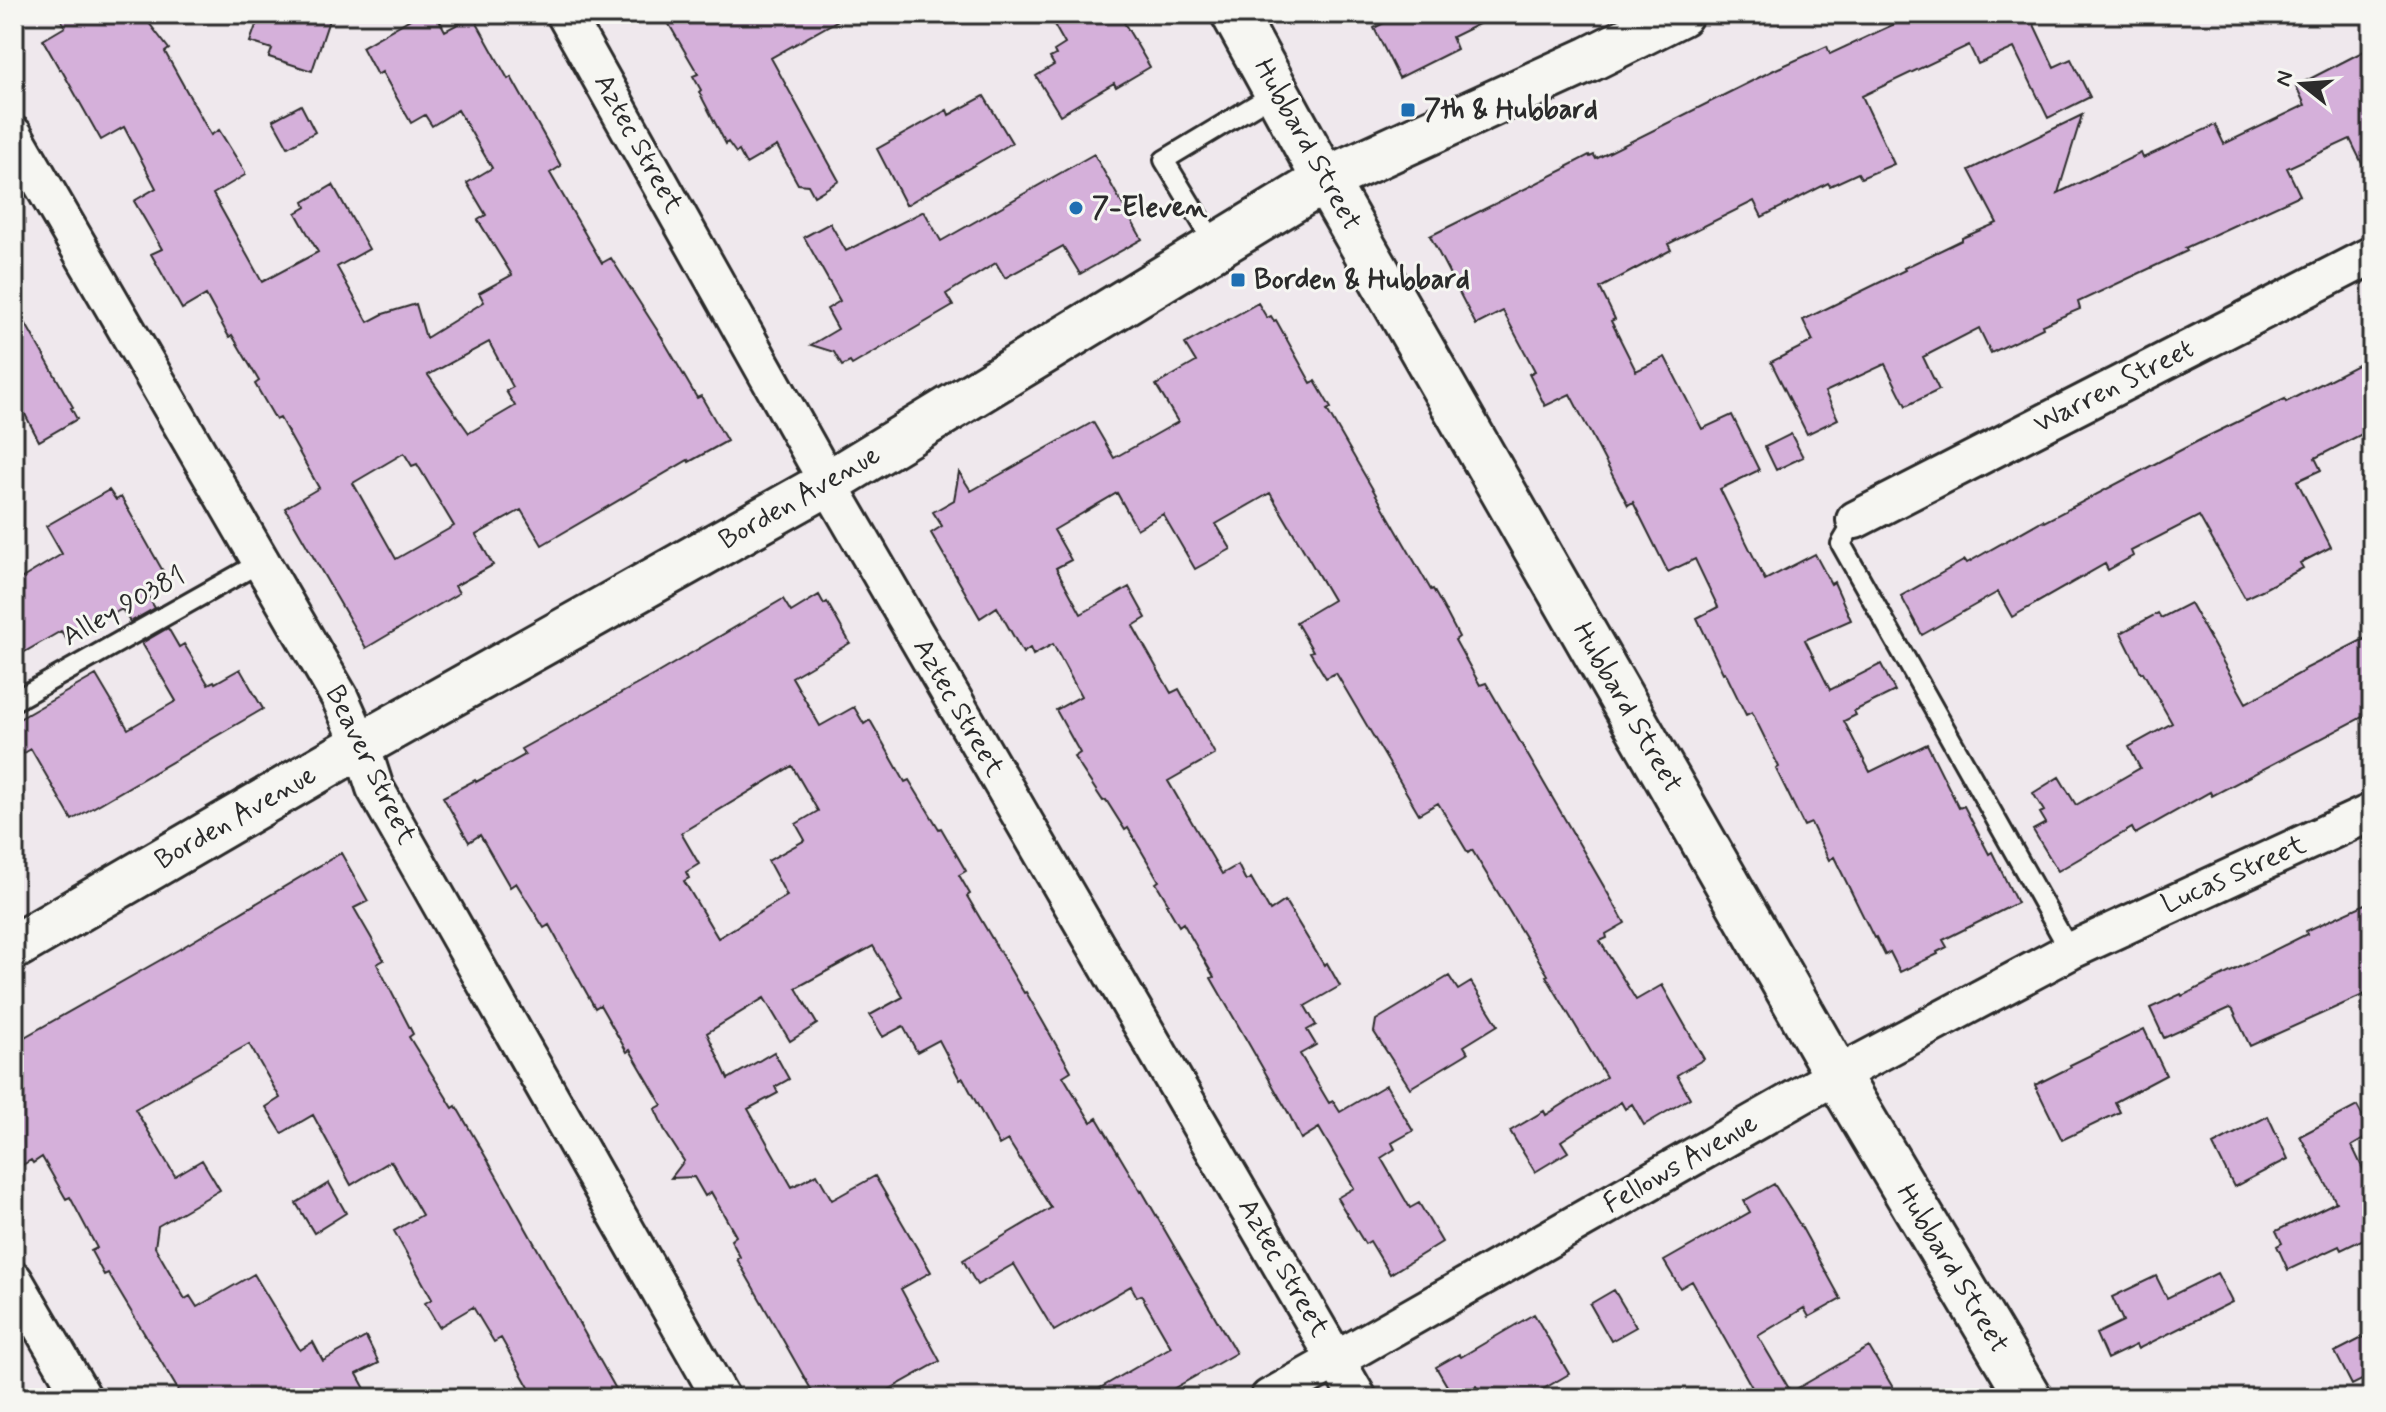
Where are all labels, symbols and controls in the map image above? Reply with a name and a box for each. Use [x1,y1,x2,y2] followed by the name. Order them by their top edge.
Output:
[2262,44,2342,124] north arrow
[1244,52,1370,238] street label: Hubbard Street
[584,68,692,221] street label: Aztec Street
[2269,68,2300,90] text: N
[1424,92,1598,129] place label: 7th & Hubbard
[1399,101,1417,119] marker: 7th & Hubbard
[1092,190,1208,227] place label: 7-Eleven
[1067,199,1085,217] marker: 7-Eleven
[1254,262,1470,299] place label: Borden & Hubbard
[1229,271,1247,289] marker: Borden & Hubbard
[2028,331,2200,443] street label: Warren Street
[713,437,887,559] street label: Borden Avenue
[56,558,192,656] street label: Alley 90381
[1563,616,1691,800] street label: Hubbard Street
[903,632,1013,784] street label: Aztec Street
[315,679,425,851] street label: Beaver Street
[149,757,323,879] street label: Borden Avenue
[2156,826,2313,923] street label: Lucas Street
[1597,1105,1765,1223] street label: Fellows Avenue
[1887,1178,2017,1360] street label: Hubbard Street
[1228,1192,1338,1344] street label: Aztec Street

